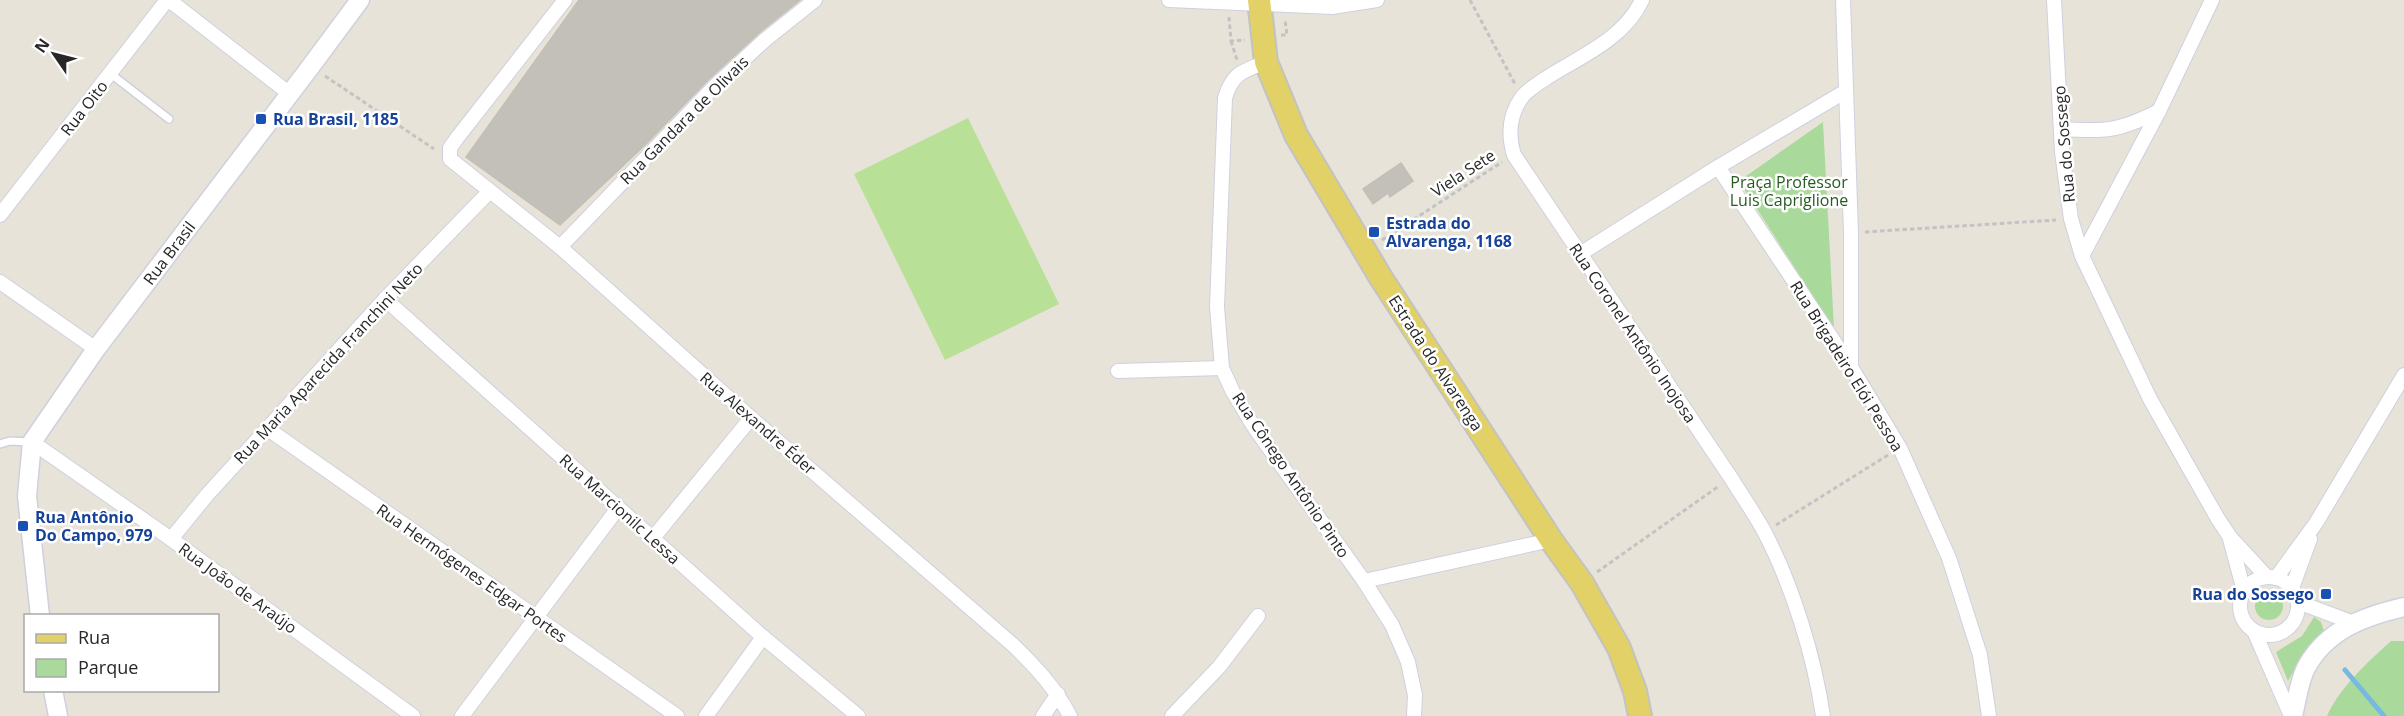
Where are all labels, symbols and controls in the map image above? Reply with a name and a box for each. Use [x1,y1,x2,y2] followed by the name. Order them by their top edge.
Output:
[24,24,84,84] north arrow
[29,34,54,57] text: N
[615,51,753,189] street label: Rua Gandara de Olivais
[55,76,113,140] street label: Rua Oito
[2048,85,2080,203] street label: Rua do Sossego
[273,108,399,130] place label: Rua Brasil, 1185
[254,112,268,126] marker: Rua Brasil, 1185
[1427,144,1499,202] street label: Viela Sete
[1730,171,1848,211] park label: Praça Professor Luis Capriglione
[1386,212,1512,252] place label: Estrada do Alvarenga, 1168
[138,217,200,289] street label: Rua Brasil
[1367,225,1381,239] marker: Estrada do Alvarenga, 1168
[1564,239,1702,427] street label: Rua Coronel Antônio Inojosa
[229,258,427,468] street label: Rua Maria Aparecida Franchini Neto
[1785,276,1909,456] street label: Rua Brigadeiro Elói Pessoa
[1384,291,1488,435] street label: Estrada do Alvarenga
[695,367,821,480] street label: Rua Alexandre Éder
[1227,388,1355,562] street label: Rua Cônego Antônio Pinto
[555,449,685,569] street label: Rua Marcionilc Lessa
[372,499,572,647] street label: Rua Hermógenes Edgar Portes
[35,506,153,546] place label: Rua Antônio Do Campo, 979
[16,519,30,533] marker: Rua Antônio Do Campo, 979
[174,538,302,638] street label: Rua João de Araújo
[2192,583,2314,605] place label: Rua do Sossego
[2319,587,2333,601] marker: Rua do Sossego
[24,614,219,692] legend
[78,625,110,649] text: Rua
[78,655,138,679] text: Parque

